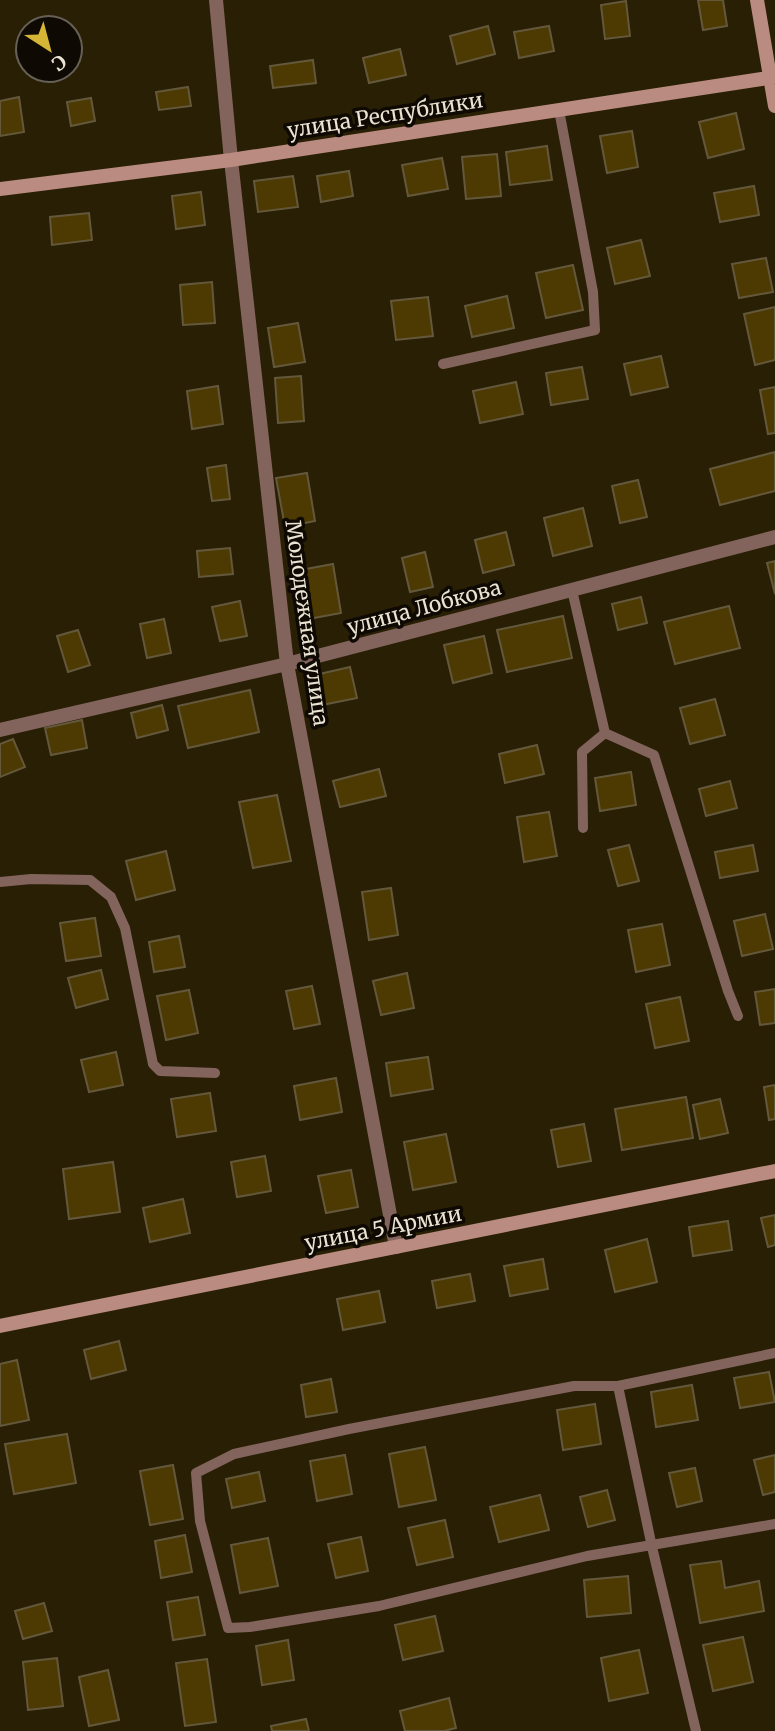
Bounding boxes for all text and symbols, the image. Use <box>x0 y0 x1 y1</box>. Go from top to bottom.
north arrow <box>14 14 84 84</box>
text: С <box>47 49 71 76</box>
street label: улица Республики <box>285 86 485 144</box>
street label: Молодежная улица <box>279 518 335 728</box>
street label: улица Лобкова <box>344 573 504 641</box>
street label: улица 5 Армии <box>302 1200 464 1256</box>

